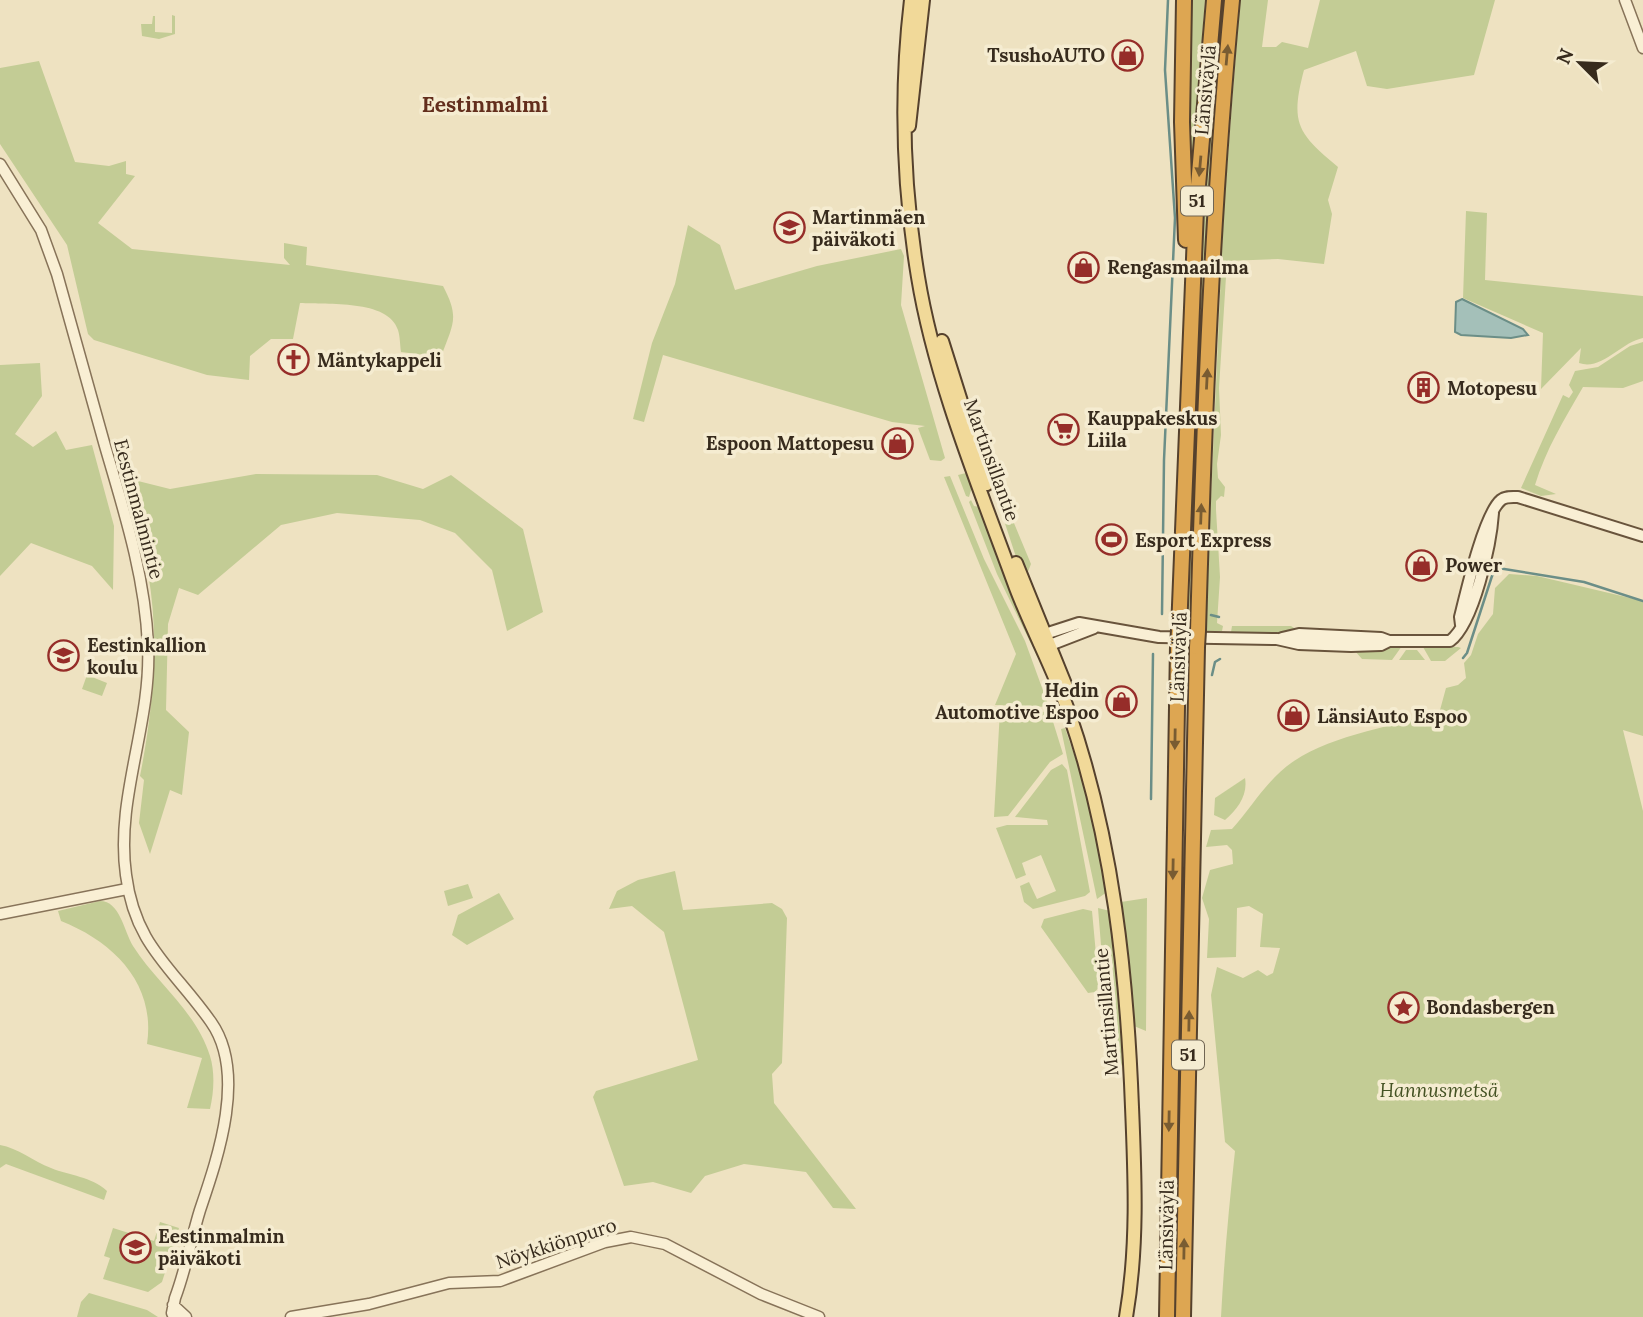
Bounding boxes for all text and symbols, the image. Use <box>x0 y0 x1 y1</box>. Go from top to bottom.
north arrow <box>1545 28 1615 98</box>
shop icon: TsushoAUTO <box>1111 38 1145 72</box>
place label: TsushoAUTO <box>987 43 1105 67</box>
street label: Länsiväylä <box>1189 44 1221 136</box>
one-way arrow <box>1222 44 1233 66</box>
text: N <box>1551 44 1579 68</box>
district label: Eestinmalmi <box>422 91 548 118</box>
one-way arrow <box>1194 155 1205 177</box>
road number: 51 <box>1181 186 1213 216</box>
place label: Martinmäen päiväkoti <box>812 205 925 251</box>
school or university icon: Martinmäen päiväkoti <box>772 211 806 245</box>
shop icon: Rengasmaailma <box>1067 250 1101 284</box>
place label: Rengasmaailma <box>1107 255 1249 279</box>
church icon: Mäntykappeli <box>277 343 311 377</box>
place label: Mäntykappeli <box>317 348 442 372</box>
one-way arrow <box>1201 368 1212 390</box>
building icon: Motopesu <box>1407 371 1441 405</box>
place label: Motopesu <box>1447 376 1537 400</box>
street label: Martinsillantie <box>959 396 1025 524</box>
place label: Kauppakeskus Liila <box>1087 406 1217 452</box>
supermarket icon: Kauppakeskus Liila <box>1047 412 1081 446</box>
shop icon: Espoon Mattopesu <box>880 426 914 460</box>
place label: Espoon Mattopesu <box>706 431 874 455</box>
street label: Eestinmalmintie <box>109 436 169 582</box>
one-way arrow <box>1195 502 1207 524</box>
sports icon: Esport Express <box>1095 523 1129 557</box>
place label: Esport Express <box>1135 528 1271 552</box>
shop icon: Power <box>1405 548 1439 582</box>
place label: Power <box>1445 553 1502 577</box>
street label: Länsiväylä <box>1164 611 1192 703</box>
place label: Eestinkallion koulu <box>87 633 207 679</box>
school or university icon: Eestinkallion koulu <box>47 639 81 673</box>
place label: Hedin Automotive Espoo <box>935 678 1099 724</box>
shop icon: Hedin Automotive Espoo <box>1105 684 1139 718</box>
shop icon: LänsiAuto Espoo <box>1277 699 1311 733</box>
place label: LänsiAuto Espoo <box>1317 704 1468 728</box>
one-way arrow <box>1170 728 1181 750</box>
one-way arrow <box>1167 858 1179 880</box>
street label: Martinsillantie <box>1088 947 1124 1077</box>
place icon: Bondasbergen <box>1386 990 1420 1024</box>
place label: Bondasbergen <box>1426 995 1555 1019</box>
one-way arrow <box>1183 1010 1194 1032</box>
road number: 51 <box>1172 1040 1204 1070</box>
park label: Hannusmetsä <box>1380 1078 1499 1102</box>
one-way arrow <box>1163 1110 1175 1132</box>
street label: Länsiväylä <box>1153 1179 1179 1271</box>
street label: Nöykkiönpuro <box>493 1212 619 1274</box>
place label: Eestinmalmin päiväkoti <box>158 1224 285 1270</box>
school or university icon: Eestinmalmin päiväkoti <box>118 1230 152 1264</box>
one-way arrow <box>1179 1238 1190 1260</box>

